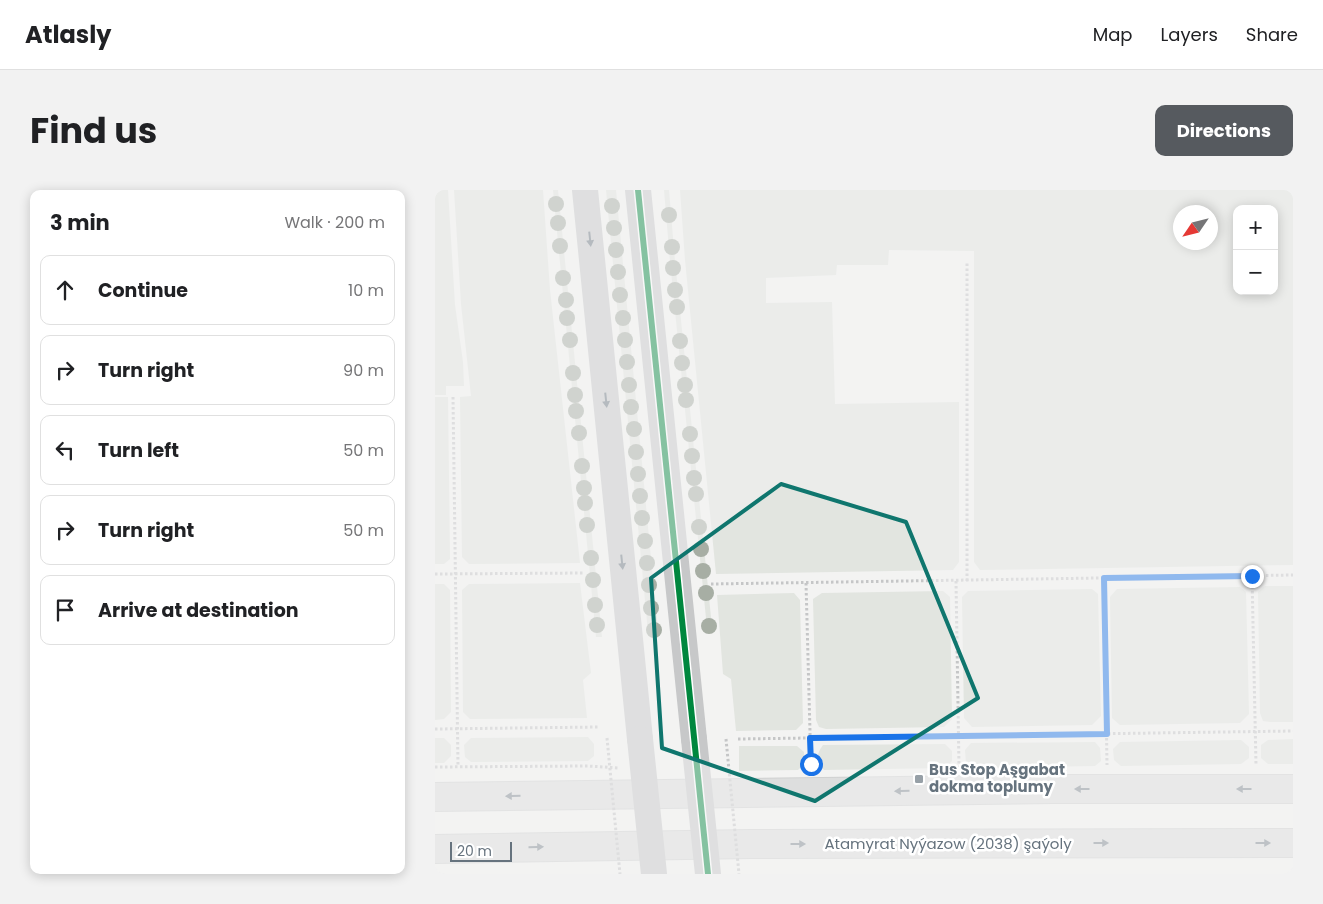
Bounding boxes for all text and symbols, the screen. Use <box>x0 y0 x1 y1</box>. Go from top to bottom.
text: Atlasly <box>25 18 111 51</box>
text: Map <box>1093 22 1133 47</box>
text: Layers <box>1161 22 1218 47</box>
text: Share <box>1246 22 1298 47</box>
button: Directions <box>1155 105 1293 156</box>
text: Find us <box>30 106 157 155</box>
north arrow <box>1173 205 1218 250</box>
map controls <box>1233 205 1278 295</box>
button: + <box>1233 205 1278 250</box>
text: 3 min <box>50 208 110 237</box>
text: Walk · 200 m <box>284 211 385 234</box>
one-way arrow <box>586 231 594 247</box>
button: − <box>1233 250 1278 295</box>
icon: ahead <box>51 276 79 304</box>
text: Continue <box>98 277 188 304</box>
text: 10 m <box>348 279 384 302</box>
icon: right <box>51 356 79 384</box>
text: Turn right <box>98 357 194 384</box>
text: 90 m <box>343 359 384 382</box>
one-way arrow <box>602 392 610 408</box>
icon: left <box>51 436 79 464</box>
text: Turn left <box>98 437 179 464</box>
text: 50 m <box>343 439 384 462</box>
icon: right <box>51 516 79 544</box>
text: Turn right <box>98 517 194 544</box>
text: 50 m <box>343 519 384 542</box>
one-way arrow <box>618 554 626 570</box>
route end <box>1241 565 1264 588</box>
icon: arrive <box>51 596 79 624</box>
text: Arrive at destination <box>98 597 299 624</box>
route start <box>800 753 823 776</box>
place label: Bus Stop Aşgabat dokma toplumy <box>929 759 1065 797</box>
marker: Bus Stop Aşgabat dokma toplumy <box>913 773 925 785</box>
one-way arrow <box>1074 785 1090 793</box>
one-way arrow <box>1236 785 1252 793</box>
one-way arrow <box>894 787 910 795</box>
one-way arrow <box>505 792 521 800</box>
street label: Atamyrat Nyýazow (2038) şaýoly <box>824 833 1072 854</box>
scale bar <box>450 839 513 862</box>
one-way arrow <box>1093 839 1109 847</box>
one-way arrow <box>1256 839 1272 847</box>
one-way arrow <box>791 840 807 848</box>
text: 20 m <box>457 841 492 861</box>
one-way arrow <box>528 843 544 851</box>

